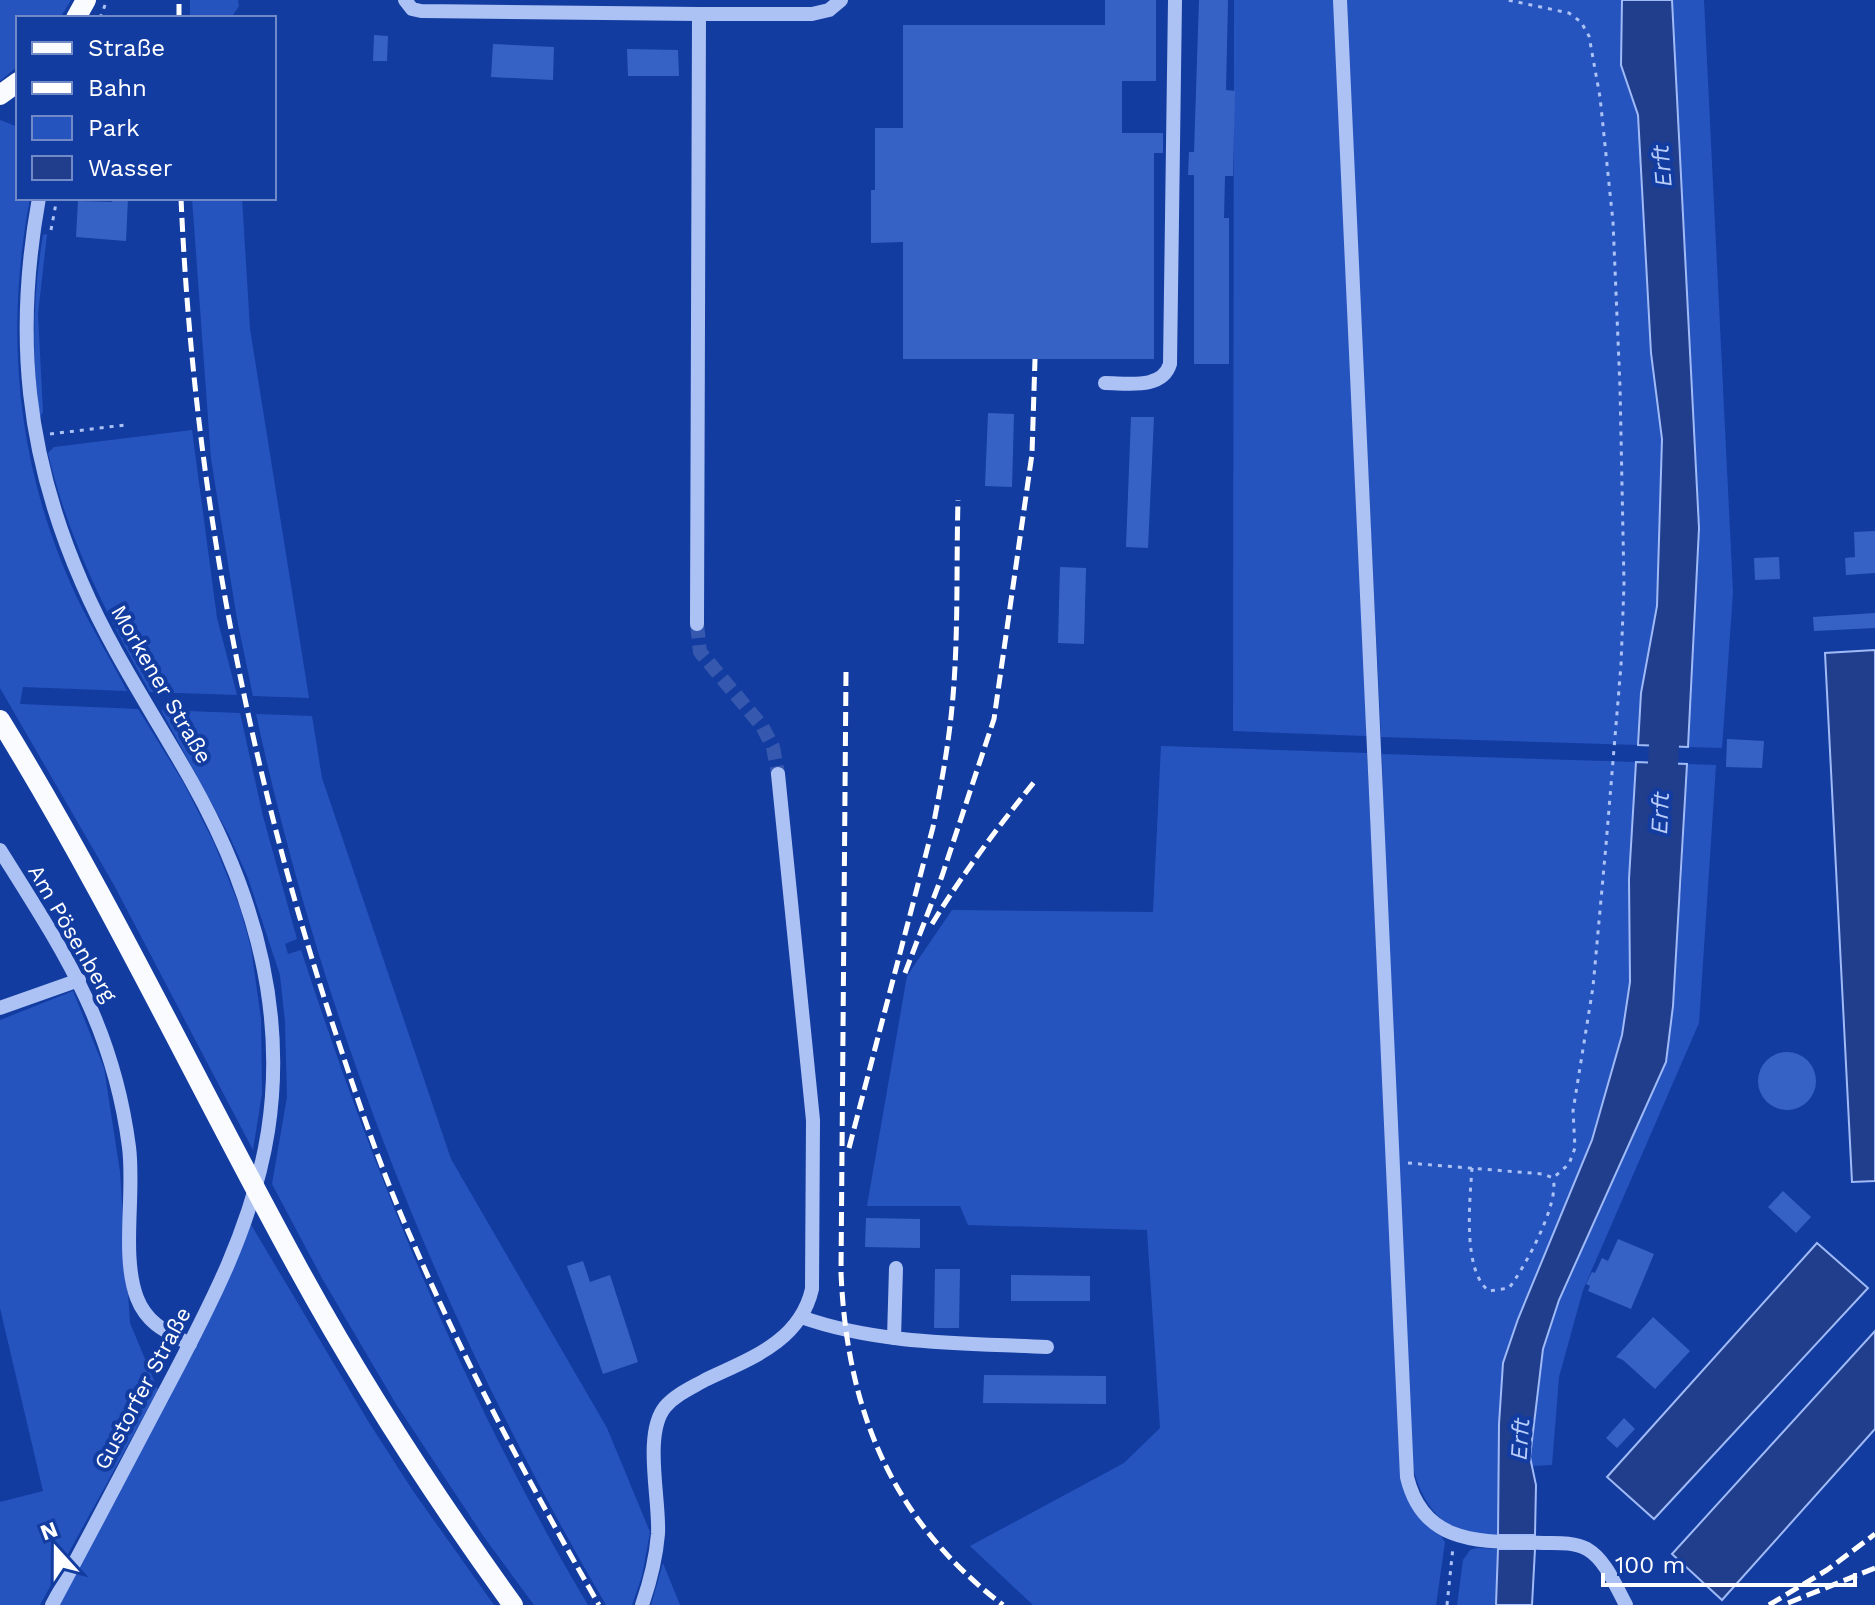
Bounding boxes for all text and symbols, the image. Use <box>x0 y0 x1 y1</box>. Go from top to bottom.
legend <box>16 16 276 200</box>
text: Straße <box>88 34 165 62</box>
text: Bahn <box>88 74 147 102</box>
text: Park <box>88 114 140 142</box>
water label: Erft <box>1646 143 1678 188</box>
text: Wasser <box>88 154 173 182</box>
street label: Morkener Straße <box>106 601 217 768</box>
water label: Erft <box>1645 790 1675 835</box>
street label: Am Pösenberg <box>23 860 122 1006</box>
street label: Gustorfer Straße <box>89 1303 196 1474</box>
water label: Erft <box>1505 1416 1536 1461</box>
north arrow <box>16 1509 96 1589</box>
text: N <box>37 1516 61 1545</box>
scale bar <box>1603 1537 1855 1587</box>
text: 100 m <box>1615 1551 1685 1579</box>

